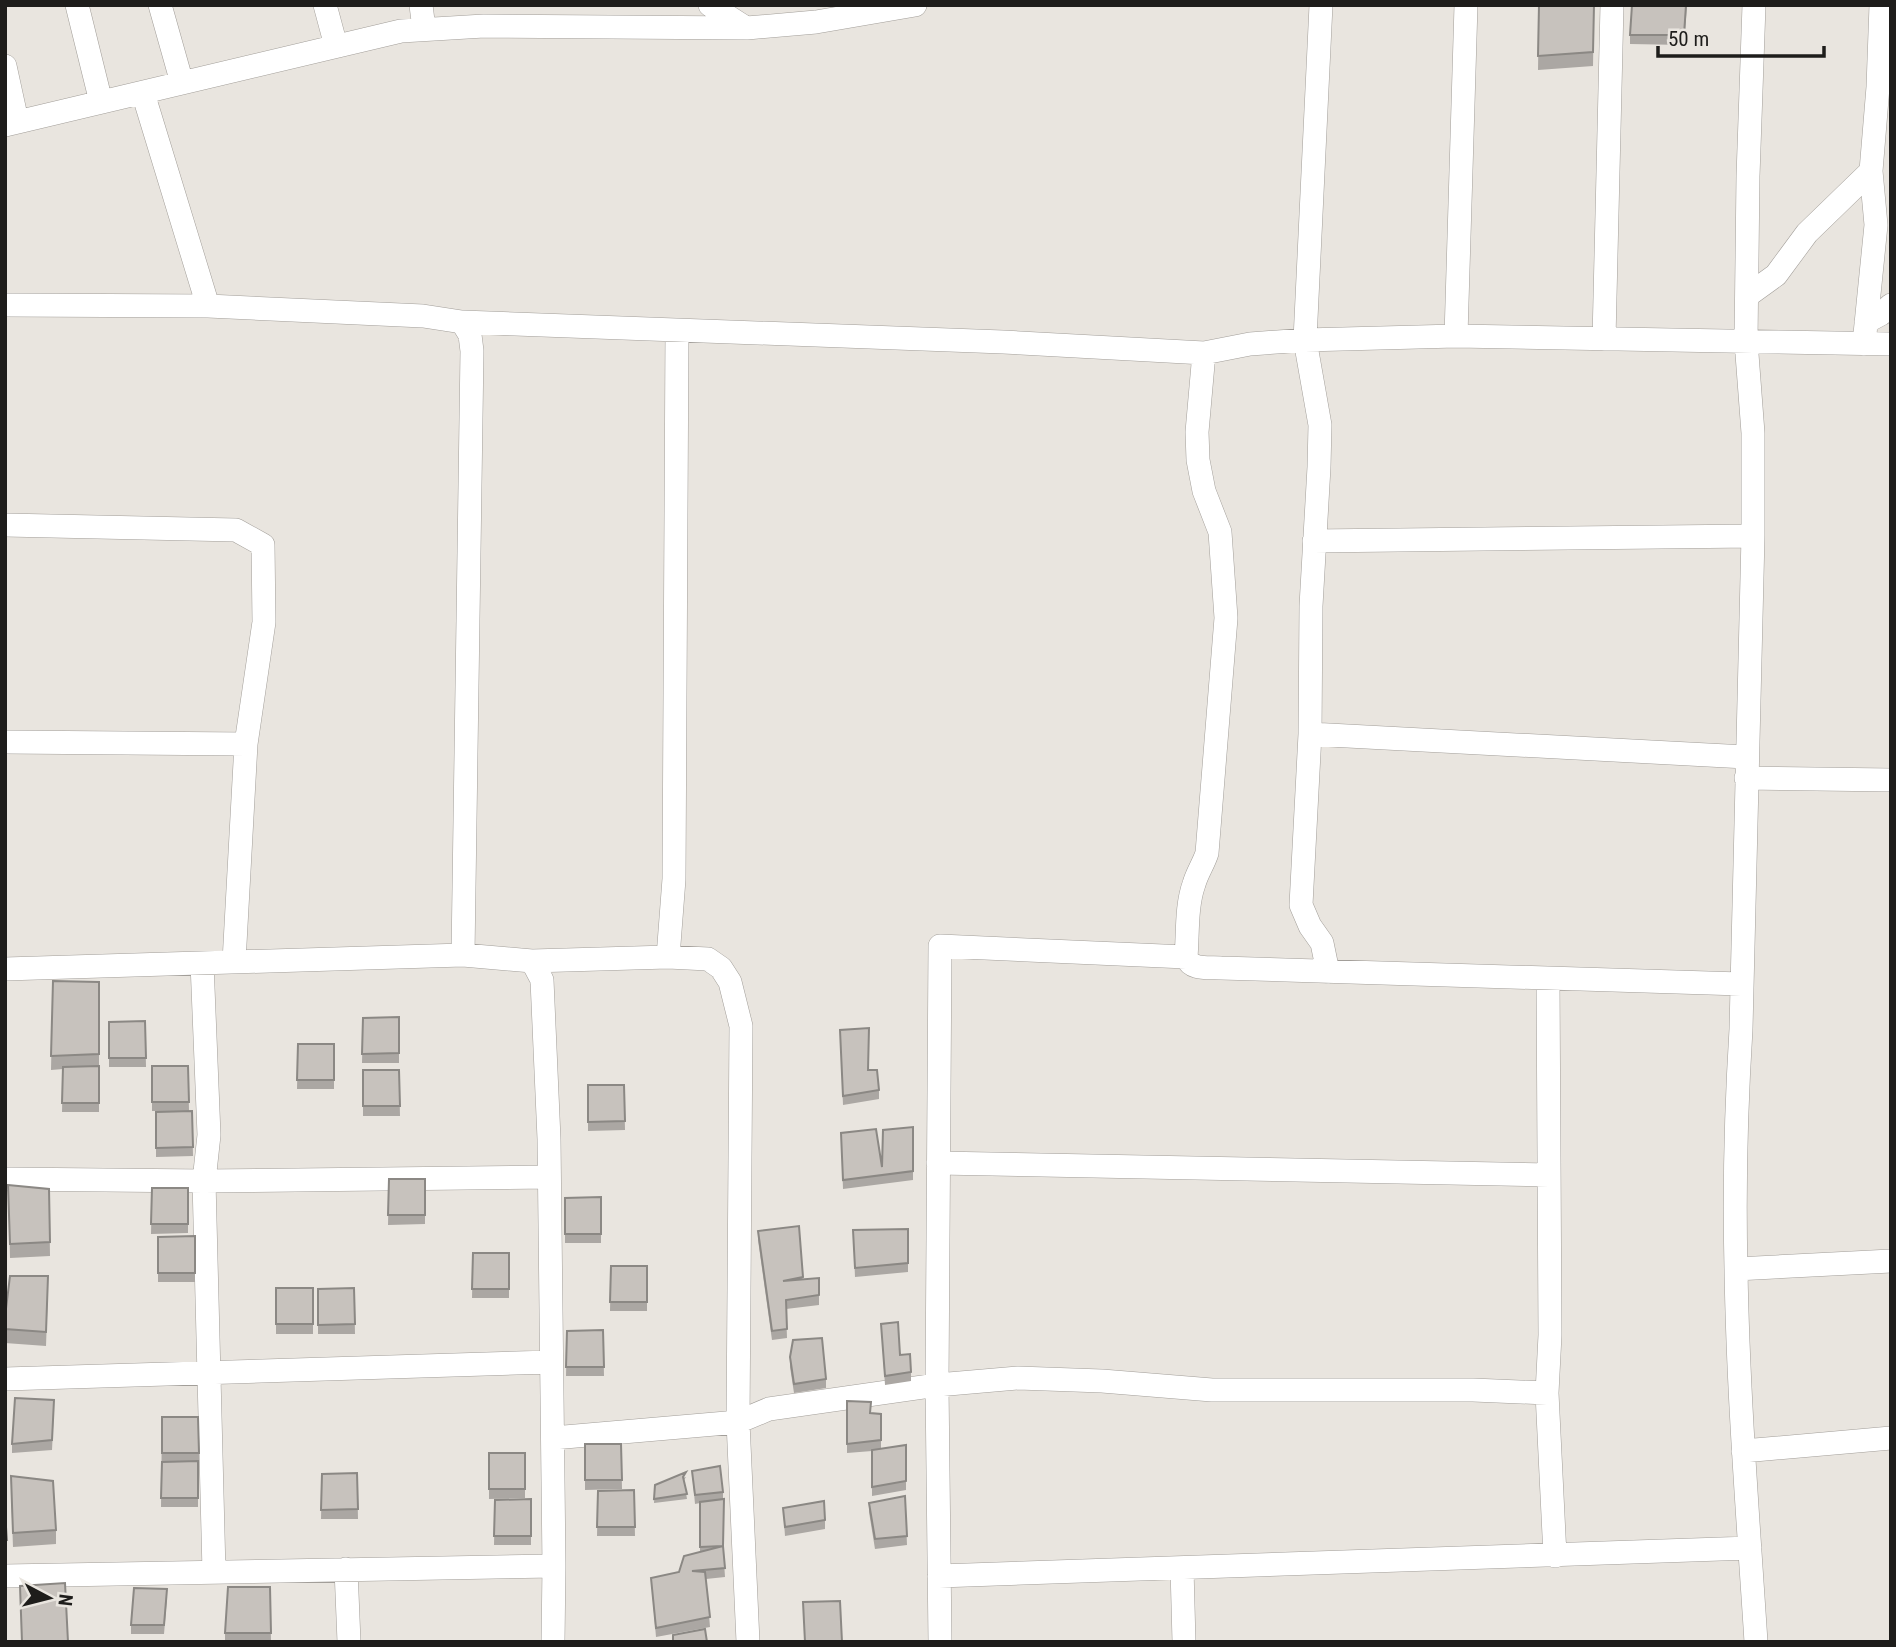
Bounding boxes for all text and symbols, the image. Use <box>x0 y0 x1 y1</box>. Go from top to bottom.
scale bar <box>1658 14 1824 58</box>
text: 50 m <box>1668 27 1709 51</box>
north arrow <box>14 1563 84 1633</box>
text: N <box>53 1593 78 1607</box>

